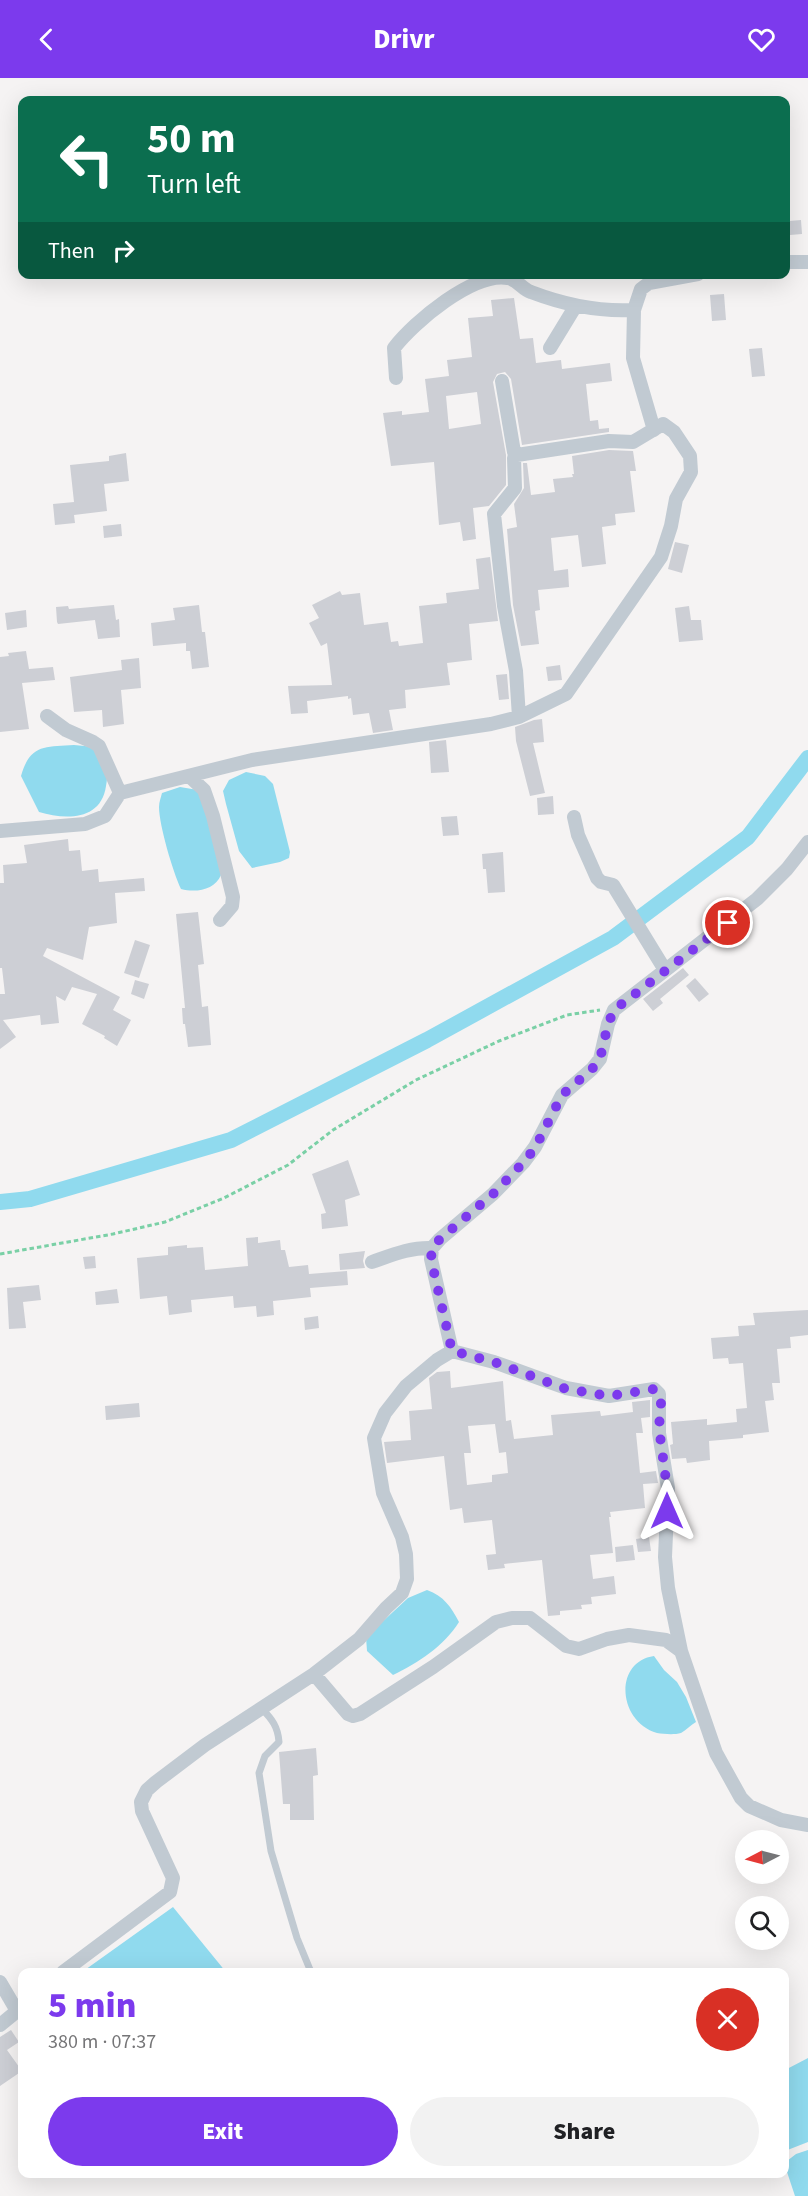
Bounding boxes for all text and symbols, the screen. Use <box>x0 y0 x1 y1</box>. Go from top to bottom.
text: Drivr <box>373 20 435 59</box>
icon: back <box>30 23 63 56</box>
icon: heart <box>745 23 778 56</box>
text: 50 m <box>147 109 236 169</box>
icon: left <box>48 120 126 198</box>
text: Turn left <box>147 165 241 204</box>
icon: right <box>107 234 140 267</box>
text: Then <box>48 235 95 267</box>
pin <box>702 897 753 948</box>
icon: arrive <box>711 906 744 939</box>
position arrow <box>635 1479 699 1543</box>
north arrow <box>735 1830 789 1884</box>
map controls <box>735 1830 789 1950</box>
button: search <box>735 1896 789 1950</box>
text: 5 min <box>48 1980 136 2031</box>
button: close <box>696 1988 759 2051</box>
text: 380 m · 07:37 <box>48 2028 156 2056</box>
button: Exit <box>48 2097 398 2166</box>
button: Share <box>410 2097 759 2166</box>

